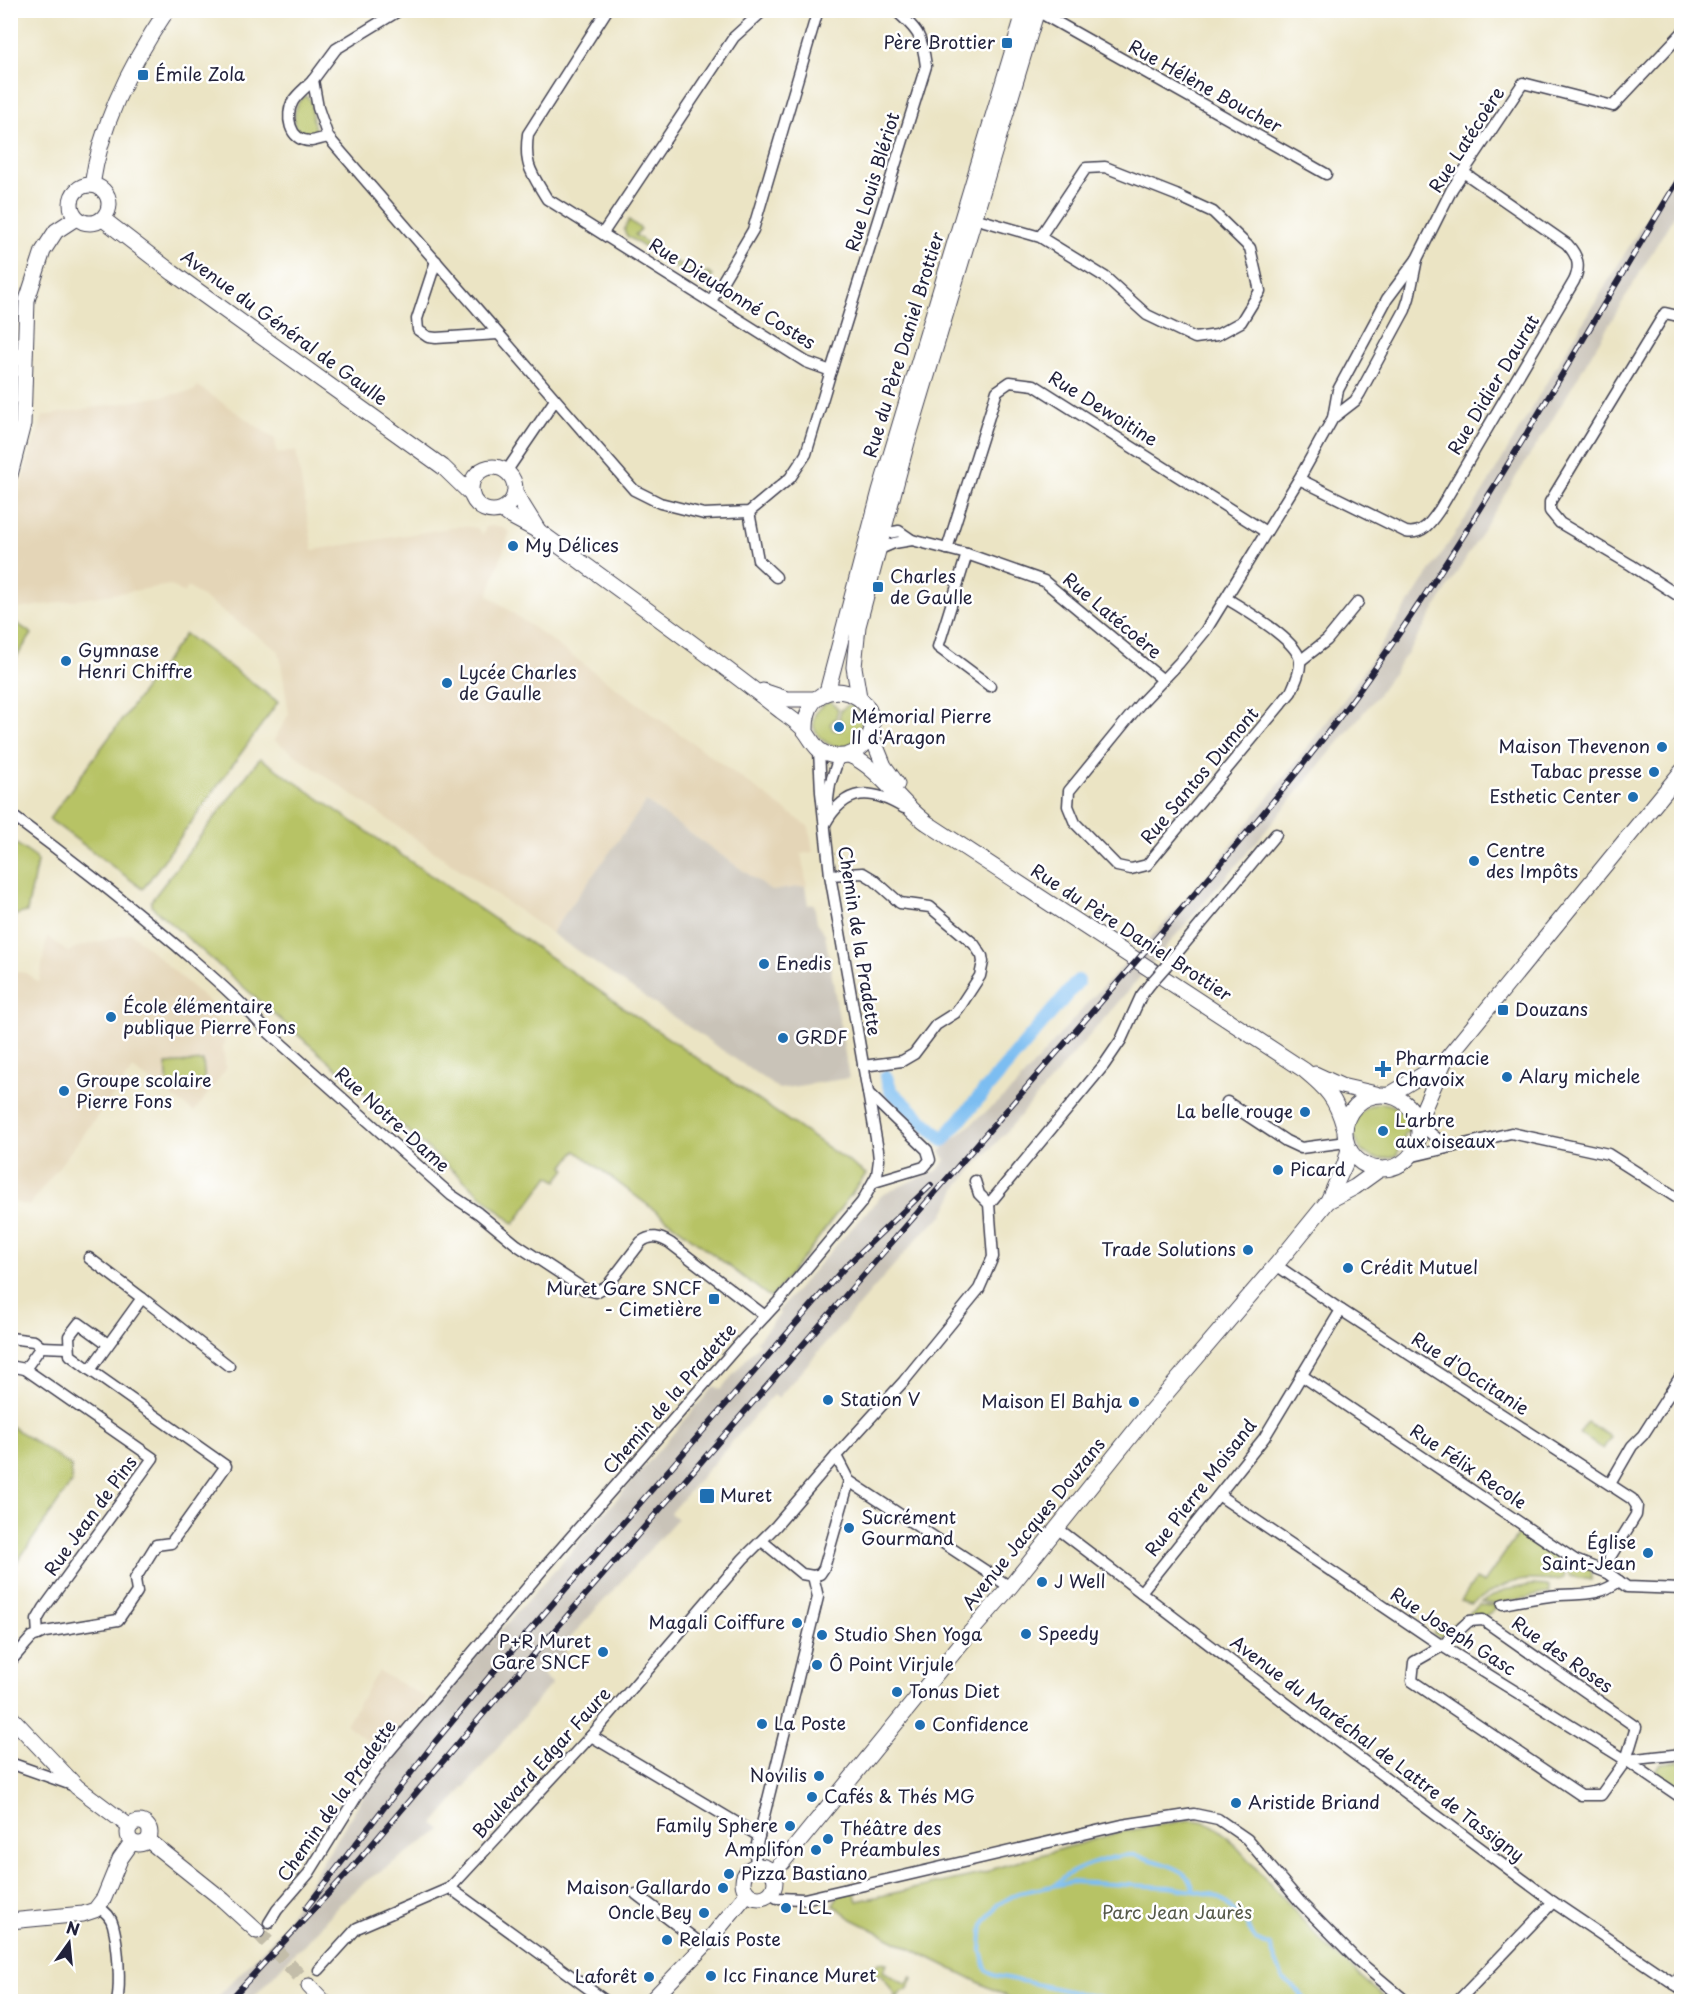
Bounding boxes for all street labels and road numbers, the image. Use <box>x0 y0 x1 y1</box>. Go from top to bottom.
street label: Rue Hélène Boucher <box>1124 32 1288 139</box>
street label: Rue Latécoère <box>1421 81 1510 198</box>
street label: Rue Louis Blériot <box>838 109 906 255</box>
street label: Rue du Père Daniel Brottier <box>855 228 950 461</box>
street label: Rue Dieudonné Costes <box>644 230 821 355</box>
street label: Avenue du Général de Gaulle <box>176 243 394 411</box>
street label: Rue Didier Daurat <box>1440 309 1545 459</box>
street label: Rue Dewoitine <box>1044 363 1164 452</box>
street label: Rue Latécoère <box>1058 565 1168 664</box>
street label: Rue Santos Dumont <box>1133 701 1264 849</box>
street label: Chemin de la Pradette <box>832 844 889 1038</box>
street label: Rue du Père Daniel Brottier <box>1026 857 1238 1007</box>
street label: Rue Notre-Dame <box>330 1060 456 1178</box>
street label: Chemin de la Pradette <box>596 1317 742 1479</box>
street label: Rue d'Occitanie <box>1407 1325 1535 1421</box>
street label: Rue Pierre Moisand <box>1138 1413 1262 1561</box>
street label: Rue Félix Recole <box>1405 1417 1533 1515</box>
street label: Avenue Jacques Douzans <box>955 1431 1111 1615</box>
street label: Rue Jean de Pins <box>37 1450 143 1581</box>
street label: Rue Joseph Gasc <box>1386 1580 1522 1682</box>
street label: Rue des Roses <box>1507 1609 1619 1699</box>
street label: Avenue du Maréchal de Lattre de Tassigny <box>1225 1628 1531 1867</box>
street label: Boulevard Edgar Faure <box>466 1680 616 1844</box>
street label: Chemin de la Pradette <box>270 1714 402 1886</box>

